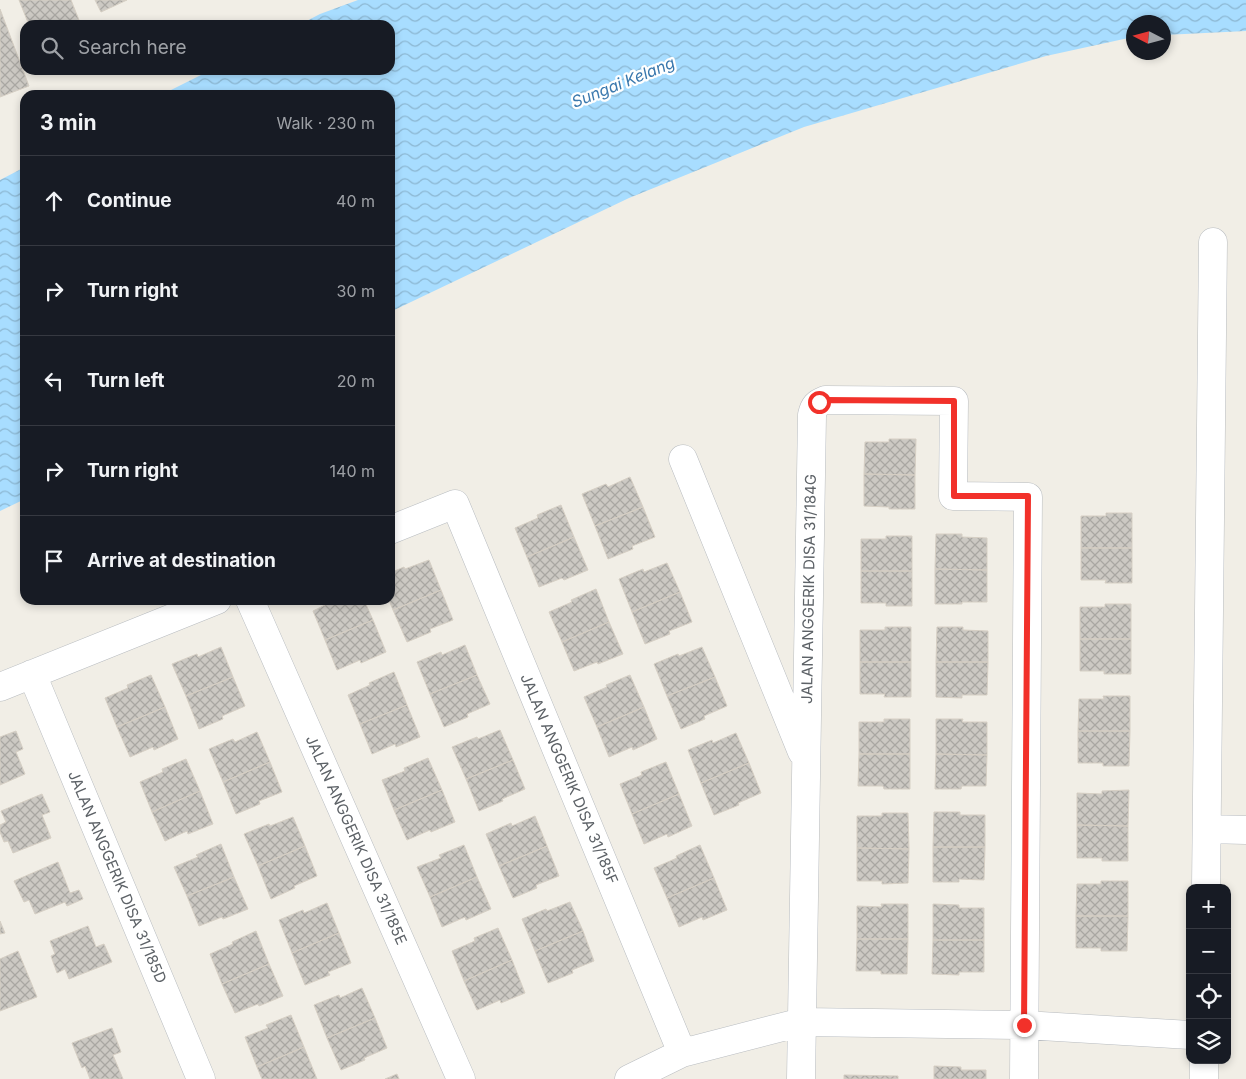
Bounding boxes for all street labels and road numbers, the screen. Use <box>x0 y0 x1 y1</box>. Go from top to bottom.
street label: JALAN ANGGERIK DISA 31/184G <box>797 474 820 704</box>
street label: JALAN ANGGERIK DISA 31/185F <box>516 671 623 887</box>
street label: JALAN ANGGERIK DISA 31/185E <box>302 732 411 948</box>
street label: JALAN ANGGERIK DISA 31/185D <box>64 768 171 986</box>

